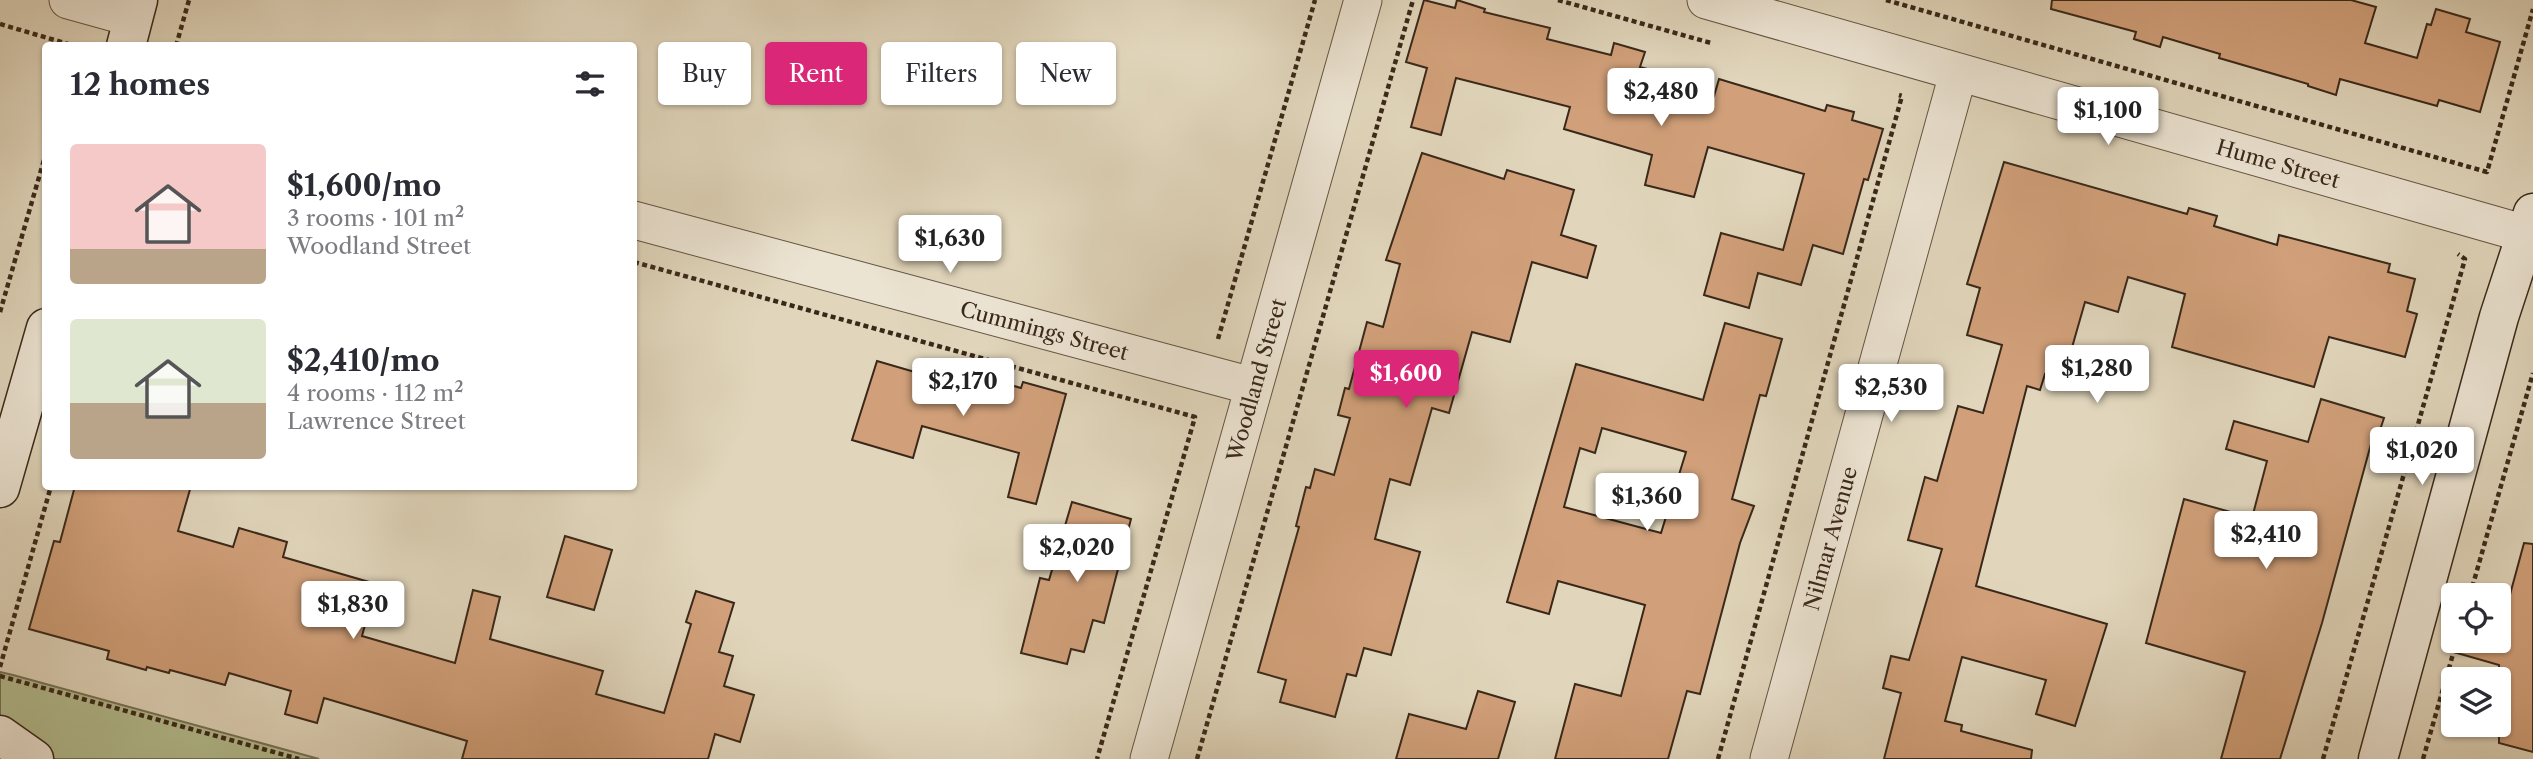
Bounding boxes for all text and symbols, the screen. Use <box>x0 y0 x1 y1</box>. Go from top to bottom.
chip: Buy <box>658 42 751 105</box>
chip: Rent <box>765 42 867 105</box>
chip: Filters <box>881 42 1002 105</box>
chip: New <box>1016 42 1116 105</box>
icon: filters <box>571 65 609 103</box>
text: 12 homes <box>70 66 210 103</box>
pin: $2,480 <box>1604 68 1718 128</box>
text: $2,480 <box>1623 77 1699 105</box>
pin: $1,100 <box>2051 88 2165 147</box>
text: $1,100 <box>2074 96 2142 124</box>
street label: Hume Street <box>2214 134 2343 193</box>
text: $1,600/mo <box>287 167 441 204</box>
icon: home <box>126 172 210 256</box>
text: 3 rooms · 101 m² <box>287 204 464 232</box>
pin: $1,630 <box>893 216 1007 275</box>
text: $1,630 <box>915 224 985 252</box>
text: Woodland Street <box>287 232 471 260</box>
street label: Woodland Street <box>1221 295 1291 465</box>
street label: Cummings Street <box>958 296 1132 365</box>
text: $2,410/mo <box>287 342 440 379</box>
pin: $1,280 <box>2040 346 2154 405</box>
icon: home <box>126 347 210 431</box>
pin: $1,600 <box>1349 350 1463 410</box>
text: $1,280 <box>2061 354 2133 382</box>
pin: $2,170 <box>906 358 1020 418</box>
text: $1,600 <box>1370 359 1442 387</box>
pin: $2,530 <box>1834 364 1948 424</box>
text: $2,170 <box>928 367 998 395</box>
text: $2,530 <box>1854 373 1928 401</box>
text: 4 rooms · 112 m² <box>287 379 464 407</box>
text: Lawrence Street <box>287 407 466 435</box>
pin: $1,020 <box>2365 428 2479 487</box>
text: $1,020 <box>2386 436 2458 464</box>
street label: Nilmar Avenue <box>1798 463 1862 613</box>
pin: $1,360 <box>1590 474 1704 533</box>
text: $1,360 <box>1612 482 1682 510</box>
pin: $2,410 <box>2209 512 2323 571</box>
text: $2,410 <box>2230 520 2302 548</box>
pin: $2,020 <box>1020 524 1134 584</box>
text: $2,020 <box>1039 533 1115 561</box>
pin: $1,830 <box>296 582 410 641</box>
map controls <box>2441 583 2511 737</box>
button: locate <box>2441 583 2511 653</box>
text: $1,830 <box>317 590 389 618</box>
button: layers <box>2441 667 2511 737</box>

